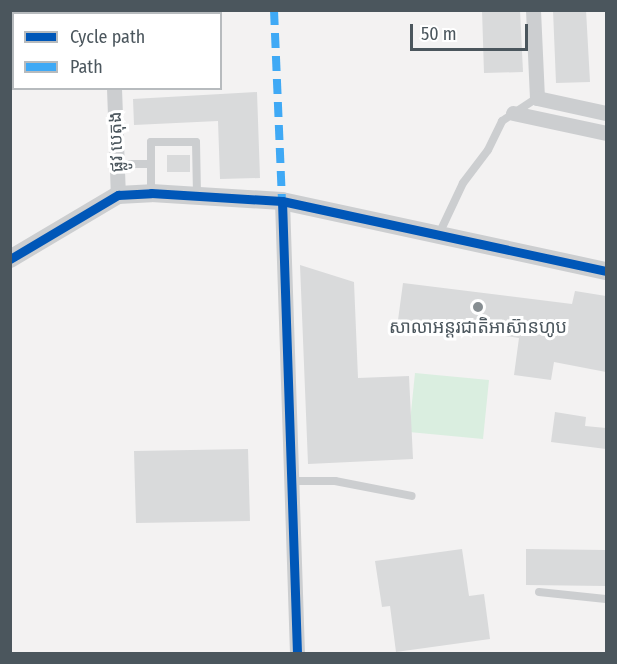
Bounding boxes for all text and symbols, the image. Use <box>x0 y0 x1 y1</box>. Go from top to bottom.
legend <box>12 12 222 90</box>
scale bar <box>413 12 532 50</box>
text: 50 m <box>421 23 457 45</box>
text: Cycle path <box>70 26 145 48</box>
text: Path <box>70 56 103 78</box>
street label: ផ្លូវ បេតុង <box>104 111 128 173</box>
marker: សាលាអន្ដរជាតិអាស៊ានហូប <box>471 300 485 314</box>
place label: សាលាអន្ដរជាតិអាស៊ានហូប <box>389 316 567 338</box>

